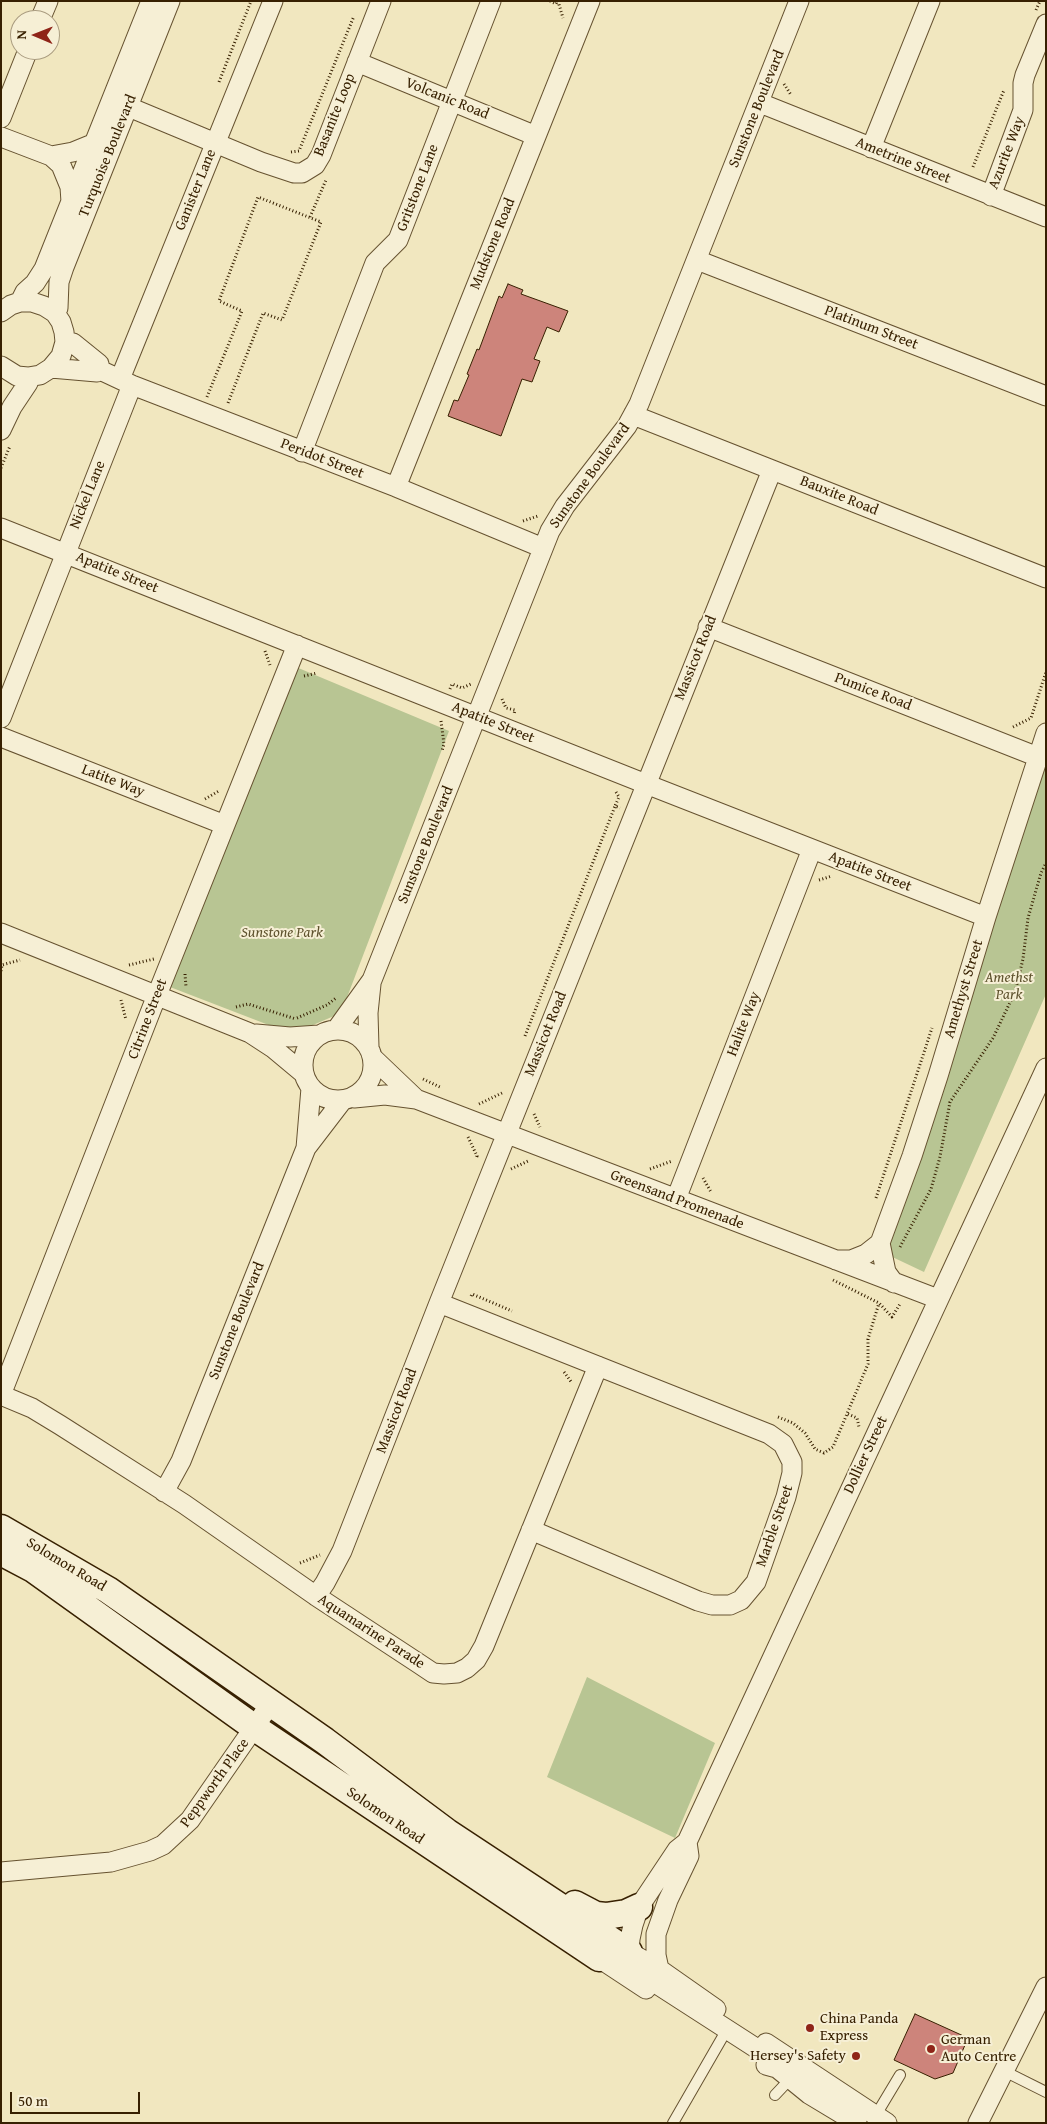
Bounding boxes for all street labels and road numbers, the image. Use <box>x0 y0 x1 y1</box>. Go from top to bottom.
street label: Sunstone Boulevard <box>725 48 789 170</box>
street label: Basanite Loop <box>310 71 360 159</box>
street label: Volcanic Road <box>403 74 491 124</box>
street label: Turquoise Boulevard <box>75 92 141 220</box>
street label: Azurite Way <box>985 114 1029 192</box>
street label: Ametrine Street <box>853 134 953 188</box>
street label: Gritstone Lane <box>393 142 443 234</box>
street label: Ganister Lane <box>172 147 220 233</box>
street label: Mudstone Road <box>466 195 520 293</box>
street label: Platinum Street <box>822 302 920 354</box>
street label: Sunstone Boulevard <box>546 420 634 532</box>
street label: Peridot Street <box>278 435 366 483</box>
street label: Nickel Lane <box>66 458 110 532</box>
street label: Bauxite Road <box>797 472 881 520</box>
street label: Apatite Street <box>73 548 161 598</box>
street label: Massicot Road <box>671 613 721 703</box>
street label: Pumice Road <box>832 669 914 715</box>
street label: Apatite Street <box>449 698 537 748</box>
street label: Latite Way <box>79 761 147 801</box>
street label: Sunstone Boulevard <box>394 784 458 906</box>
street label: Apatite Street <box>826 848 914 896</box>
street label: Amethyst Street <box>940 938 988 1040</box>
street label: Citrine Street <box>124 976 172 1062</box>
street label: Massicot Road <box>521 989 571 1079</box>
street label: Halite Way <box>723 989 765 1059</box>
street label: Greensand Promenade <box>608 1166 746 1234</box>
street label: Sunstone Boulevard <box>205 1260 269 1382</box>
street label: Massicot Road <box>373 1366 421 1456</box>
street label: Dollier Street <box>840 1413 892 1497</box>
street label: Marble Street <box>753 1482 797 1570</box>
street label: Solomon Road <box>23 1534 109 1596</box>
street label: Aquamarine Parade <box>314 1591 428 1673</box>
street label: Peppworth Place <box>177 1735 253 1831</box>
street label: Solomon Road <box>343 1783 427 1849</box>

